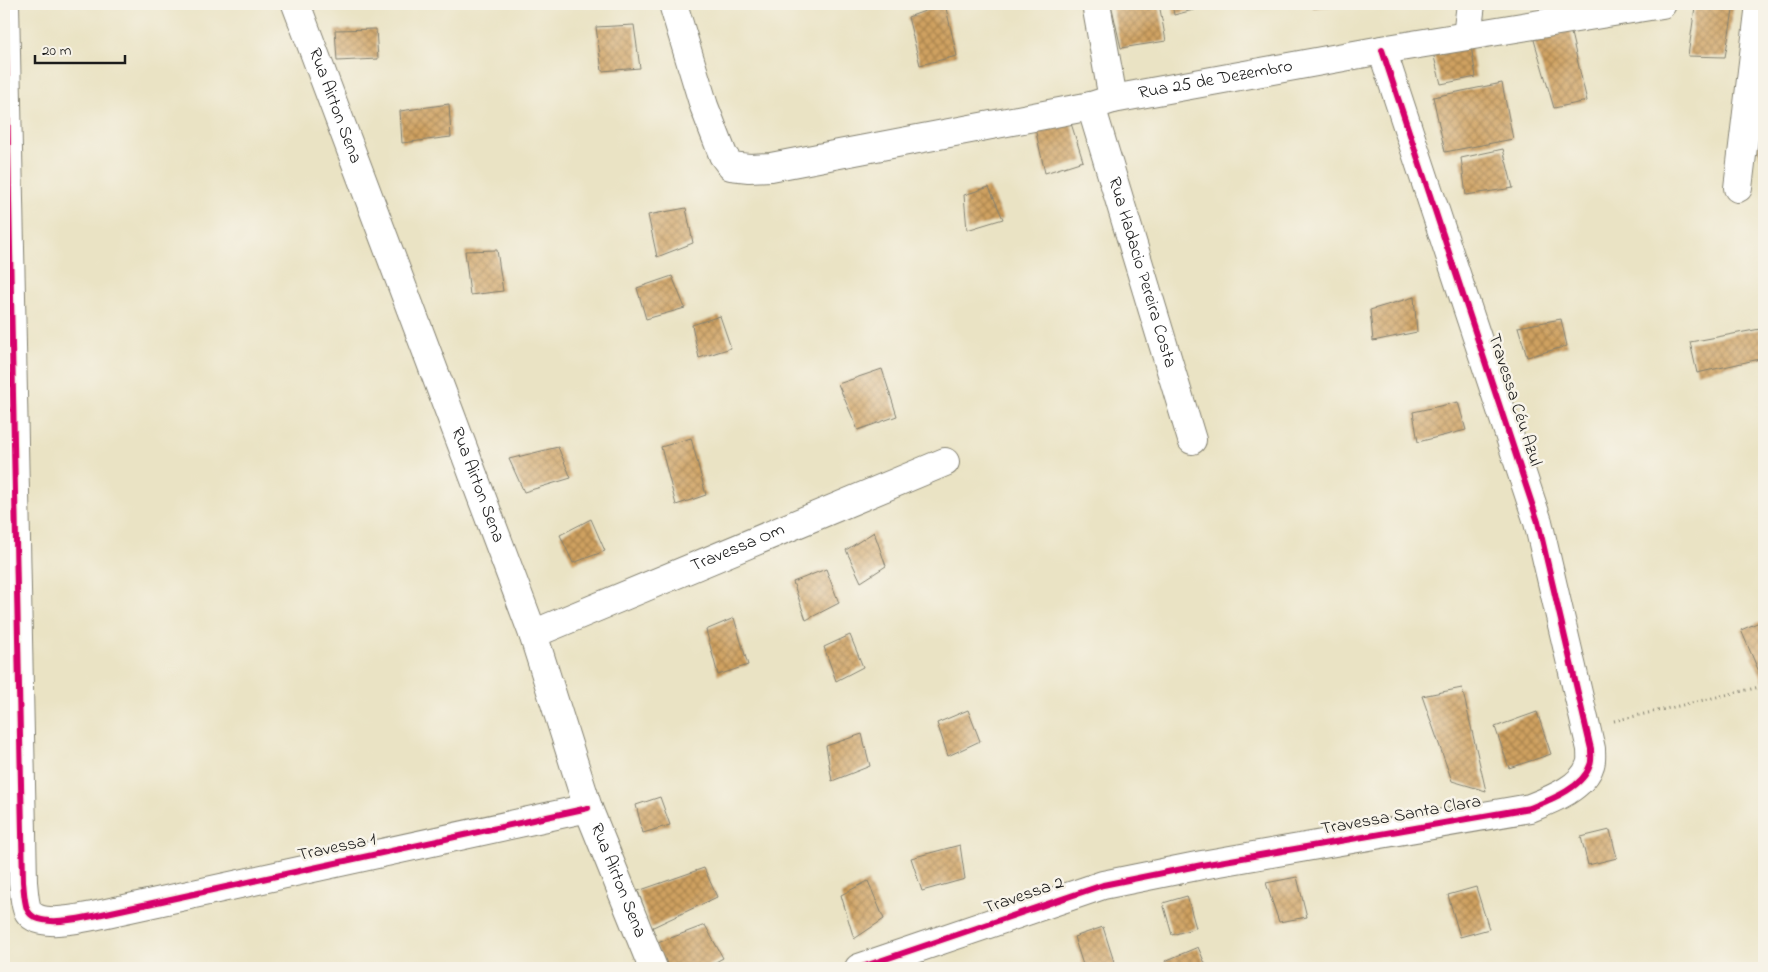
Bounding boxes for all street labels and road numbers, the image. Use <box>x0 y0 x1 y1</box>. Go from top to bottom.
street label: Rua Airton Sena <box>301 45 368 167</box>
street label: Rua 25 de Dezembro <box>1136 54 1295 107</box>
street label: Rua Hadacio Pereira Costa <box>1100 174 1182 371</box>
street label: Travessa Céu Azul <box>1480 330 1548 470</box>
street label: Rua Airton Sena <box>443 424 511 546</box>
street label: Travessa Om <box>687 517 789 580</box>
street label: Travessa Santa Clara <box>1319 789 1483 843</box>
street label: Rua Airton Sena <box>583 819 652 942</box>
street label: Travessa 1 <box>295 827 379 869</box>
street label: Travessa 2 <box>981 870 1067 922</box>

